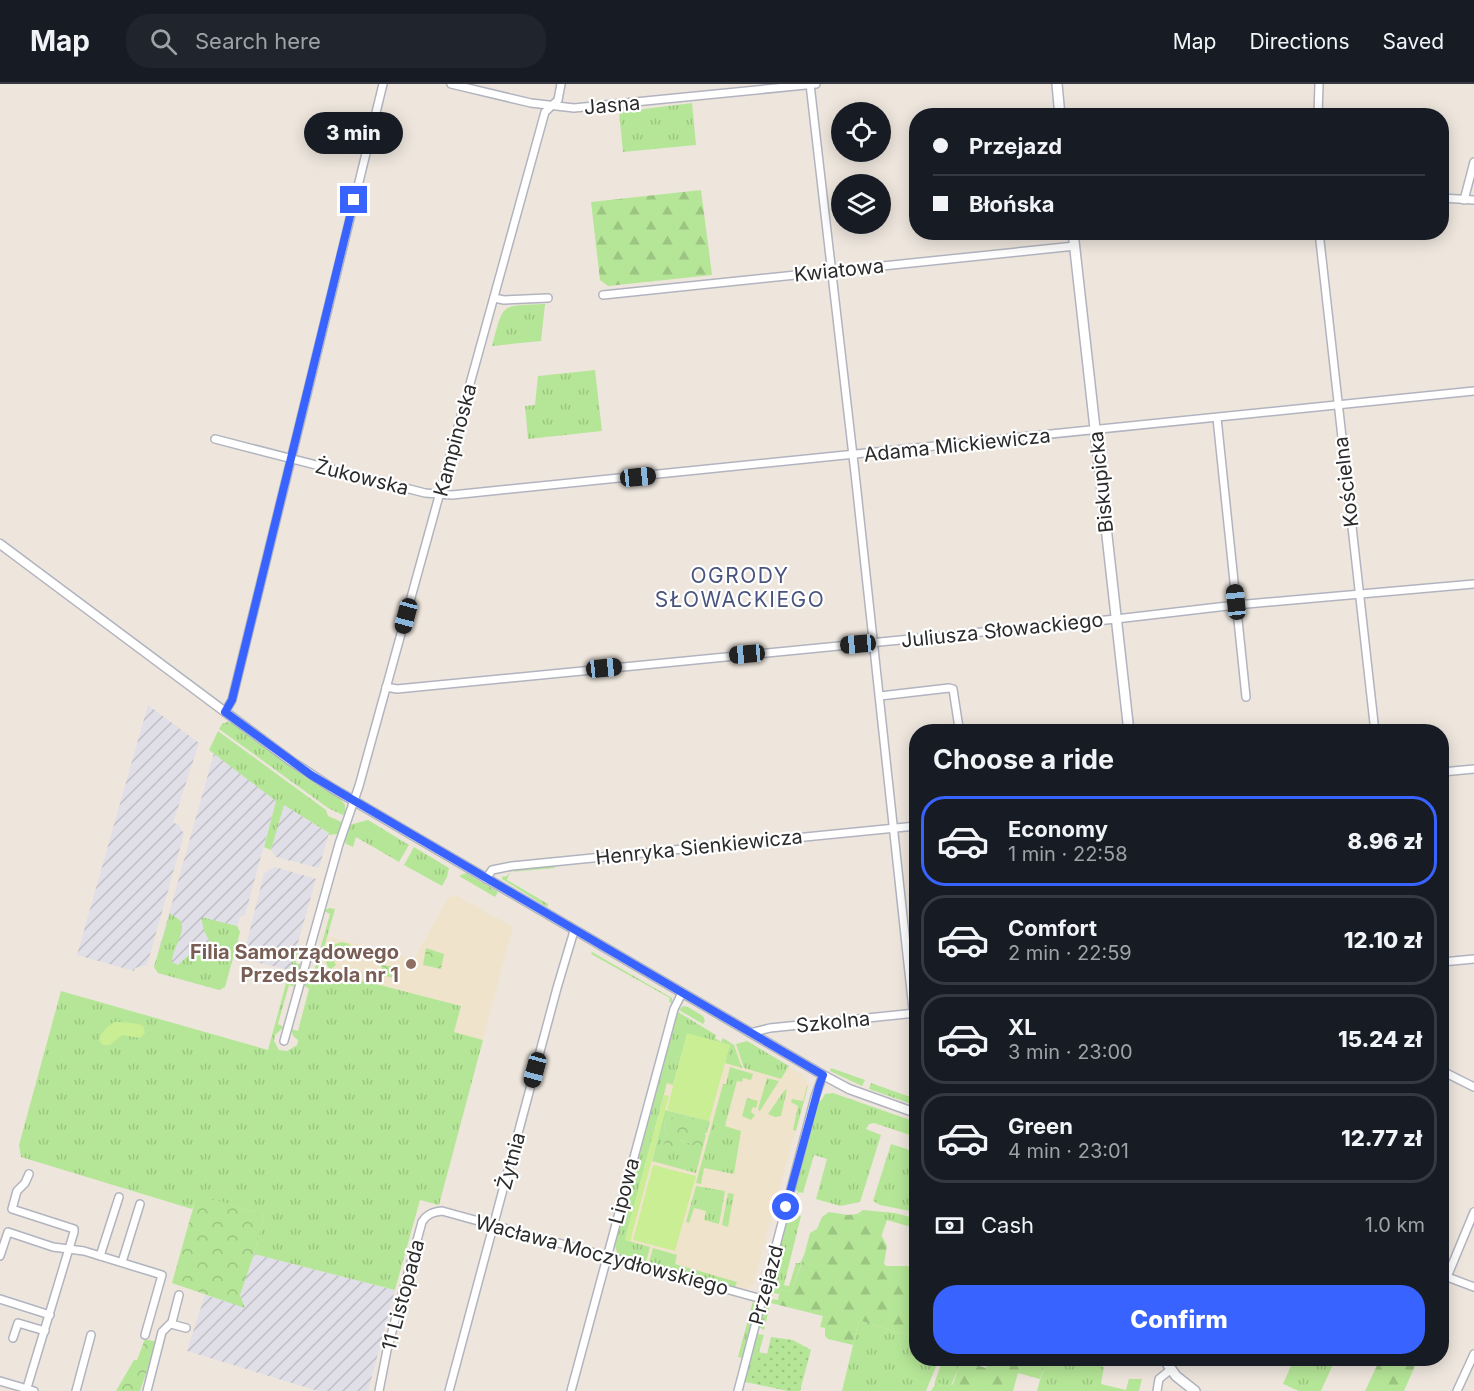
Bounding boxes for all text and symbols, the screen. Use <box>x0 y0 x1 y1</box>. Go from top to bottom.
search box <box>126 14 546 68</box>
text: Map <box>30 24 90 58</box>
icon: search <box>147 25 180 58</box>
text: Search here <box>195 28 321 54</box>
text: Map <box>1173 29 1216 54</box>
text: Directions <box>1249 29 1350 54</box>
text: Saved <box>1383 29 1444 54</box>
street label: Jasna <box>583 91 641 119</box>
map controls <box>831 102 891 234</box>
button: locate <box>831 102 891 162</box>
callout: 3 min <box>304 113 404 155</box>
text: 3 min <box>326 121 381 145</box>
text: Przejazd <box>969 133 1062 159</box>
button: layers <box>831 174 891 234</box>
route end <box>340 186 367 213</box>
text: Błońska <box>969 191 1055 217</box>
street label: Kwiatowa <box>793 253 885 287</box>
street label: Kampinoska <box>428 381 482 499</box>
street label: Adama Mickiewicza <box>862 423 1052 467</box>
street label: Biskupicka <box>1084 430 1118 534</box>
street label: Kościelna <box>1329 435 1363 529</box>
street label: Żukowska <box>313 453 412 500</box>
car <box>619 466 657 488</box>
district label: OGRODY SŁOWACKIEGO <box>655 563 825 612</box>
car <box>1225 583 1247 621</box>
car <box>393 596 419 636</box>
street label: Juliusza Słowackiego <box>900 607 1104 653</box>
car <box>839 633 877 655</box>
car <box>728 643 766 665</box>
car <box>585 657 623 679</box>
text: Choose a ride <box>933 743 1114 776</box>
icon: car <box>936 814 990 868</box>
text: Economy <box>1008 816 1108 842</box>
street label: Henryka Sienkiewicza <box>594 824 804 870</box>
text: 8.96 zł <box>1347 828 1422 854</box>
text: 1 min · 22:58 <box>1008 842 1128 866</box>
icon: car <box>936 913 990 967</box>
text: Comfort <box>1008 915 1097 941</box>
text: 12.10 zł <box>1344 927 1422 953</box>
place label: Filia Samorządowego Przedszkola nr 1 <box>190 940 399 987</box>
text: 2 min · 22:59 <box>1008 941 1132 965</box>
marker: Filia Samorządowego Przedszkola nr 1 <box>404 957 418 971</box>
street label: Szkolna <box>795 1006 871 1038</box>
icon: car <box>936 1012 990 1066</box>
text: XL <box>1008 1014 1037 1040</box>
text: 15.24 zł <box>1338 1026 1422 1052</box>
text: 3 min · 23:00 <box>1008 1040 1133 1064</box>
car <box>522 1050 548 1090</box>
icon: car <box>936 1111 990 1165</box>
text: Green <box>1008 1113 1073 1139</box>
text: 12.77 zł <box>1341 1125 1422 1151</box>
street label: Żytnia <box>491 1129 530 1192</box>
text: 4 min · 23:01 <box>1008 1139 1129 1163</box>
street label: Lipowa <box>604 1155 644 1227</box>
route start <box>772 1193 799 1220</box>
icon: cash <box>933 1209 966 1242</box>
street label: Wacława Moczydłowskiego <box>473 1210 731 1300</box>
text: Cash <box>981 1212 1034 1238</box>
text: 1.0 km <box>1365 1213 1425 1237</box>
street label: 11 Listopada <box>377 1237 429 1353</box>
street label: Przejazd <box>744 1242 788 1328</box>
button: Confirm <box>933 1285 1425 1354</box>

